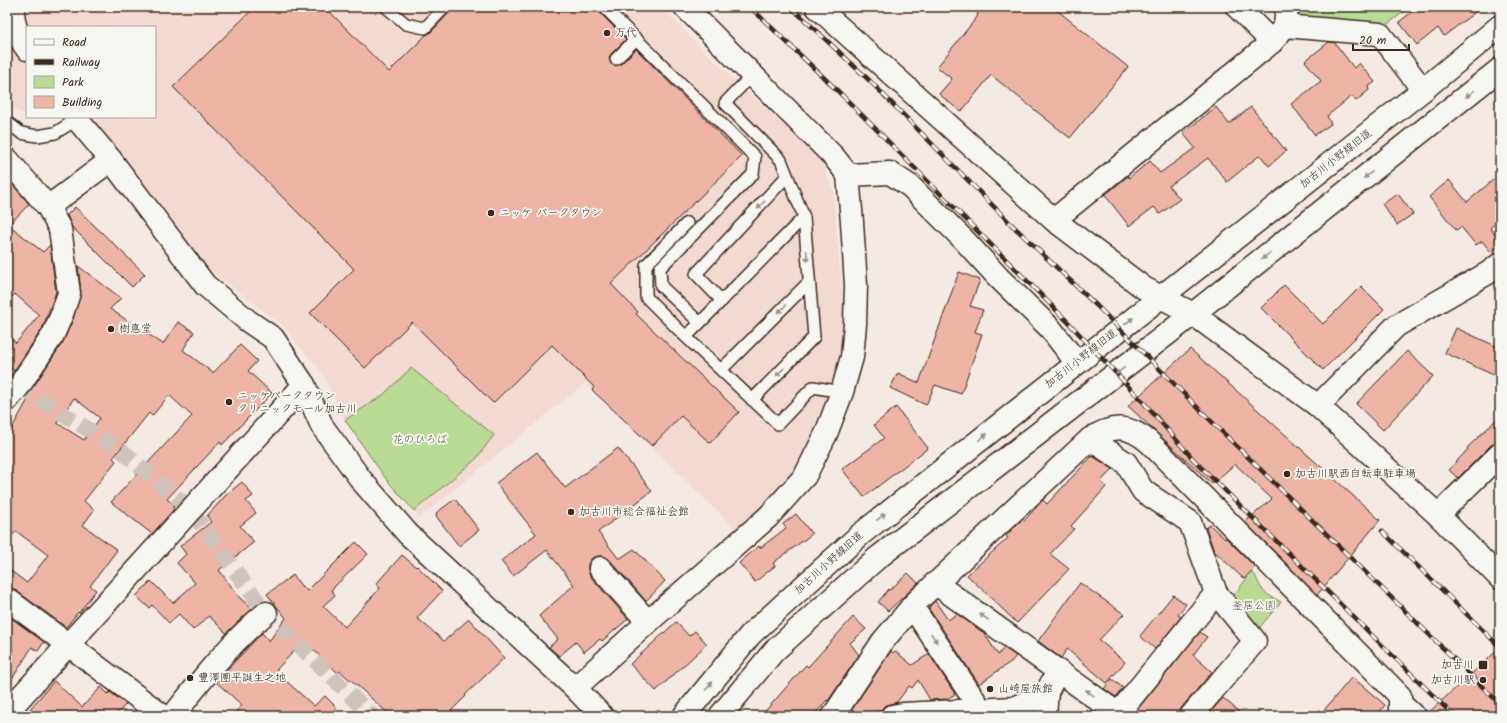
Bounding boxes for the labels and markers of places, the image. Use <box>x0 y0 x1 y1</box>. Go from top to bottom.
place label: 万代 <box>615 24 637 42</box>
marker: 万代 <box>602 28 612 38</box>
place label: ニッケ パークタウン <box>499 204 602 222</box>
marker: ニッケ パークタウン <box>486 208 496 218</box>
place label: 樹悳堂 <box>119 320 152 338</box>
marker: 樹悳堂 <box>106 324 116 334</box>
place label: ニッケパークタウン クリニックモール加古川 <box>237 387 357 418</box>
marker: ニッケパークタウン クリニックモール加古川 <box>224 397 234 407</box>
place label: 加古川駅西自転車駐車場 <box>1295 465 1416 483</box>
marker: 加古川駅西自転車駐車場 <box>1282 469 1292 479</box>
place label: 加古川市総合福祉会館 <box>579 503 689 521</box>
marker: 加古川市総合福祉会館 <box>566 507 576 517</box>
place label: 加古川 <box>1441 656 1474 674</box>
marker: 加古川 <box>1477 659 1489 671</box>
place label: 豐澤團平誕生之地 <box>198 669 286 687</box>
place label: 加古川駅 <box>1431 671 1475 689</box>
marker: 豐澤團平誕生之地 <box>185 673 195 683</box>
marker: 加古川駅 <box>1478 675 1488 685</box>
place label: 山崎屋旅館 <box>998 680 1053 698</box>
marker: 山崎屋旅館 <box>985 684 995 694</box>

